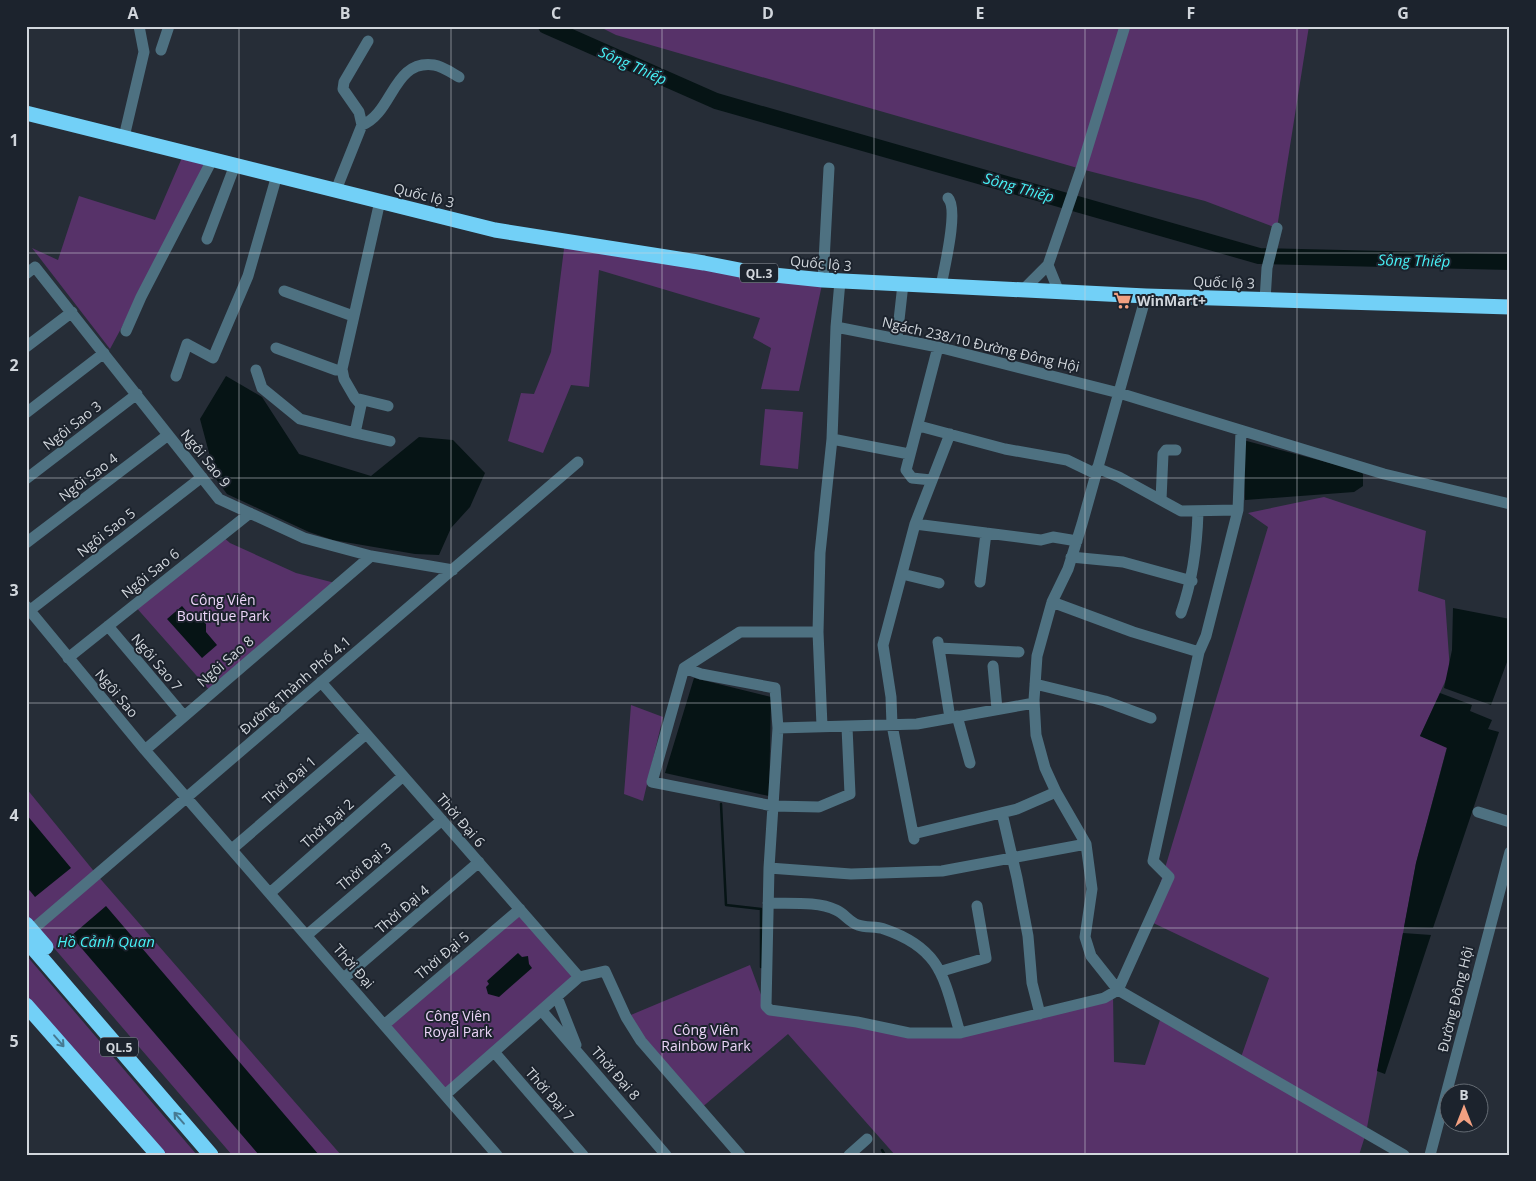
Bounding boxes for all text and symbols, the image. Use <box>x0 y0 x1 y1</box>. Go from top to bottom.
text: A <box>127 2 139 24</box>
text: B <box>340 2 350 24</box>
text: C <box>551 2 561 24</box>
text: D <box>762 2 774 24</box>
text: E <box>976 2 985 24</box>
text: F <box>1187 2 1195 24</box>
text: G <box>1397 2 1409 24</box>
water label: Sông Thiếp <box>596 41 670 89</box>
text: 1 <box>9 129 19 151</box>
water label: Sông Thiếp <box>981 167 1057 207</box>
street label: Quốc lộ 3 <box>392 178 456 212</box>
water label: Sông Thiếp <box>1378 249 1450 271</box>
street label: Quốc lộ 3 <box>789 251 853 275</box>
road number: QL.3 <box>740 264 778 282</box>
street label: Quốc lộ 3 <box>1193 271 1255 293</box>
supermarket icon: WinMart+ <box>1113 290 1133 310</box>
place label: WinMart+ <box>1137 291 1206 310</box>
street label: Ngách 238/10 Đường Đông Hội <box>880 312 1082 376</box>
text: 2 <box>9 354 19 376</box>
street label: Ngôi Sao 3 <box>39 396 105 454</box>
street label: Ngôi Sao 9 <box>177 425 235 491</box>
street label: Ngôi Sao 4 <box>55 449 121 505</box>
street label: Ngôi Sao 5 <box>73 503 139 561</box>
street label: Ngôi Sao 6 <box>117 544 183 602</box>
text: 3 <box>9 579 19 601</box>
park label: Công Viên Boutique Park <box>177 590 270 625</box>
street label: Ngôi Sao 7 <box>127 629 187 695</box>
street label: Ngôi Sao 8 <box>193 631 257 691</box>
street label: Đường Thành Phố 4.1 <box>235 631 355 739</box>
street label: Ngôi Sao <box>91 665 143 721</box>
street label: Thời Đại 1 <box>258 751 320 809</box>
street label: Thời Đại 6 <box>432 789 490 851</box>
street label: Thời Đại 2 <box>296 794 358 852</box>
text: 4 <box>9 804 19 826</box>
street label: Thời Đại 3 <box>333 838 395 894</box>
street label: Thời Đại 4 <box>371 880 433 938</box>
street label: Thời Đại 5 <box>411 927 473 983</box>
water label: Hồ Cảnh Quan <box>57 931 155 951</box>
street label: Thời Đại <box>329 940 379 992</box>
street label: Đường Đông Hội <box>1433 944 1477 1054</box>
park label: Công Viên Royal Park <box>424 1006 493 1041</box>
park label: Công Viên Rainbow Park <box>661 1020 751 1055</box>
text: 5 <box>9 1030 19 1052</box>
one-way arrow <box>53 1035 64 1048</box>
road number: QL.5 <box>100 1038 138 1056</box>
street label: Thời Đại 8 <box>587 1042 645 1104</box>
street label: Thời Đại 7 <box>521 1063 579 1125</box>
north arrow <box>1438 1084 1488 1134</box>
text: B <box>1459 1085 1469 1104</box>
one-way arrow <box>173 1111 185 1124</box>

